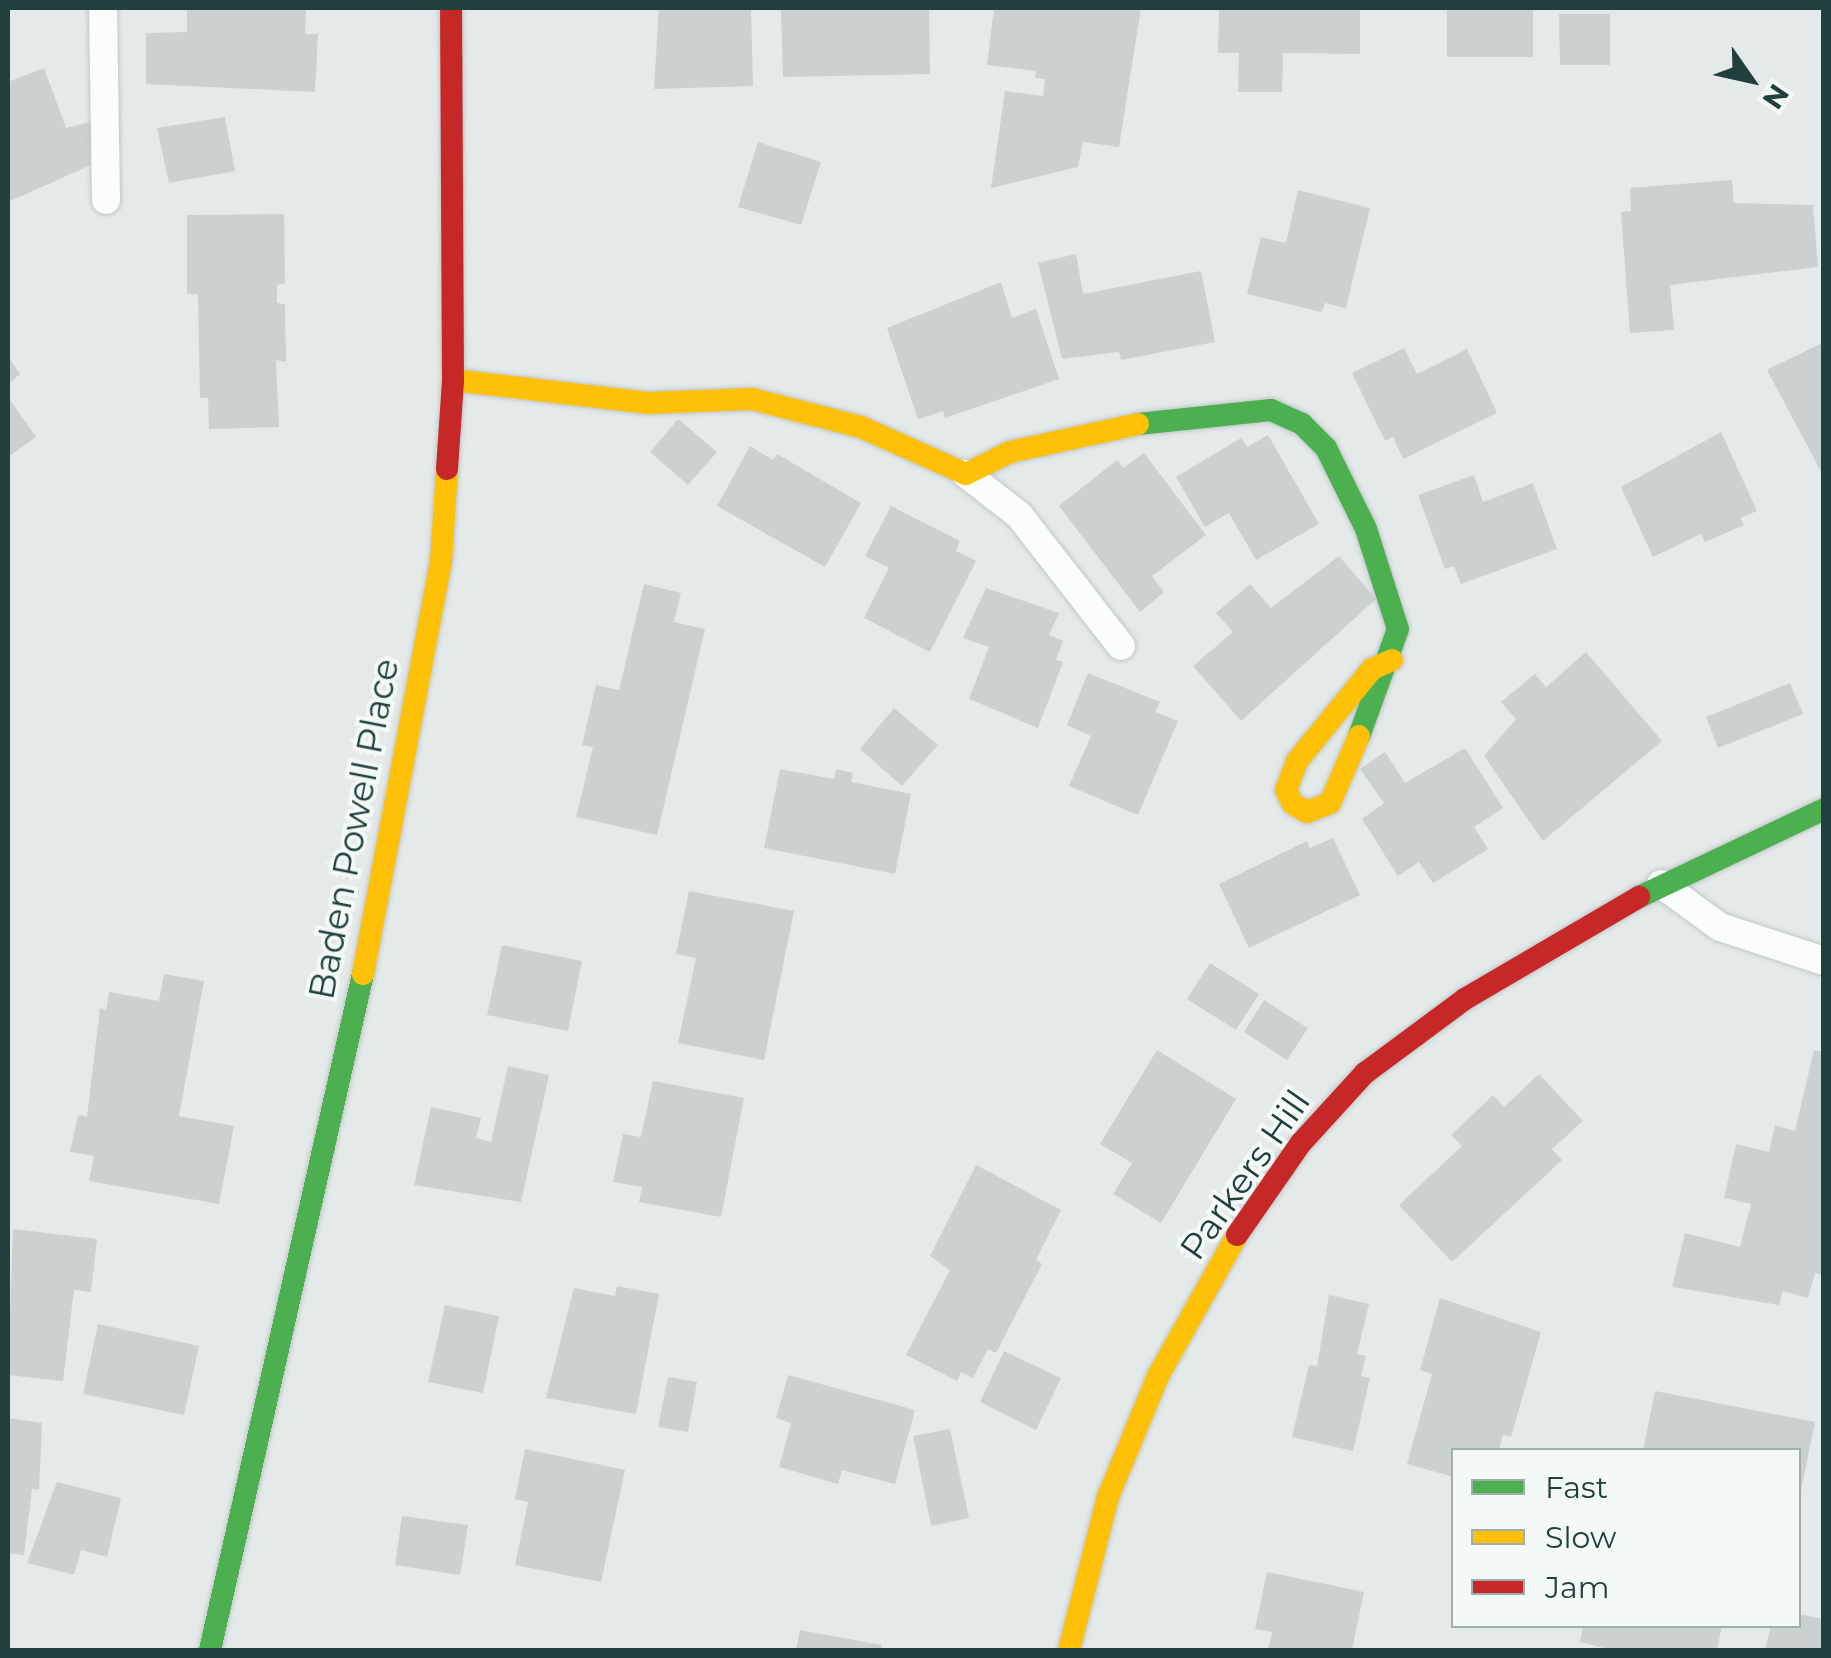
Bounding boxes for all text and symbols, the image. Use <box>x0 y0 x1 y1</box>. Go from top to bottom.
north arrow <box>1701 30 1801 130</box>
text: N <box>1755 78 1796 116</box>
street label: Baden Powell Place <box>300 655 408 1003</box>
street label: Parkers Hill <box>1171 1082 1319 1268</box>
legend <box>1451 1448 1801 1628</box>
text: Fast <box>1545 1469 1608 1506</box>
text: Slow <box>1545 1519 1616 1556</box>
text: Jam <box>1545 1569 1610 1606</box>

